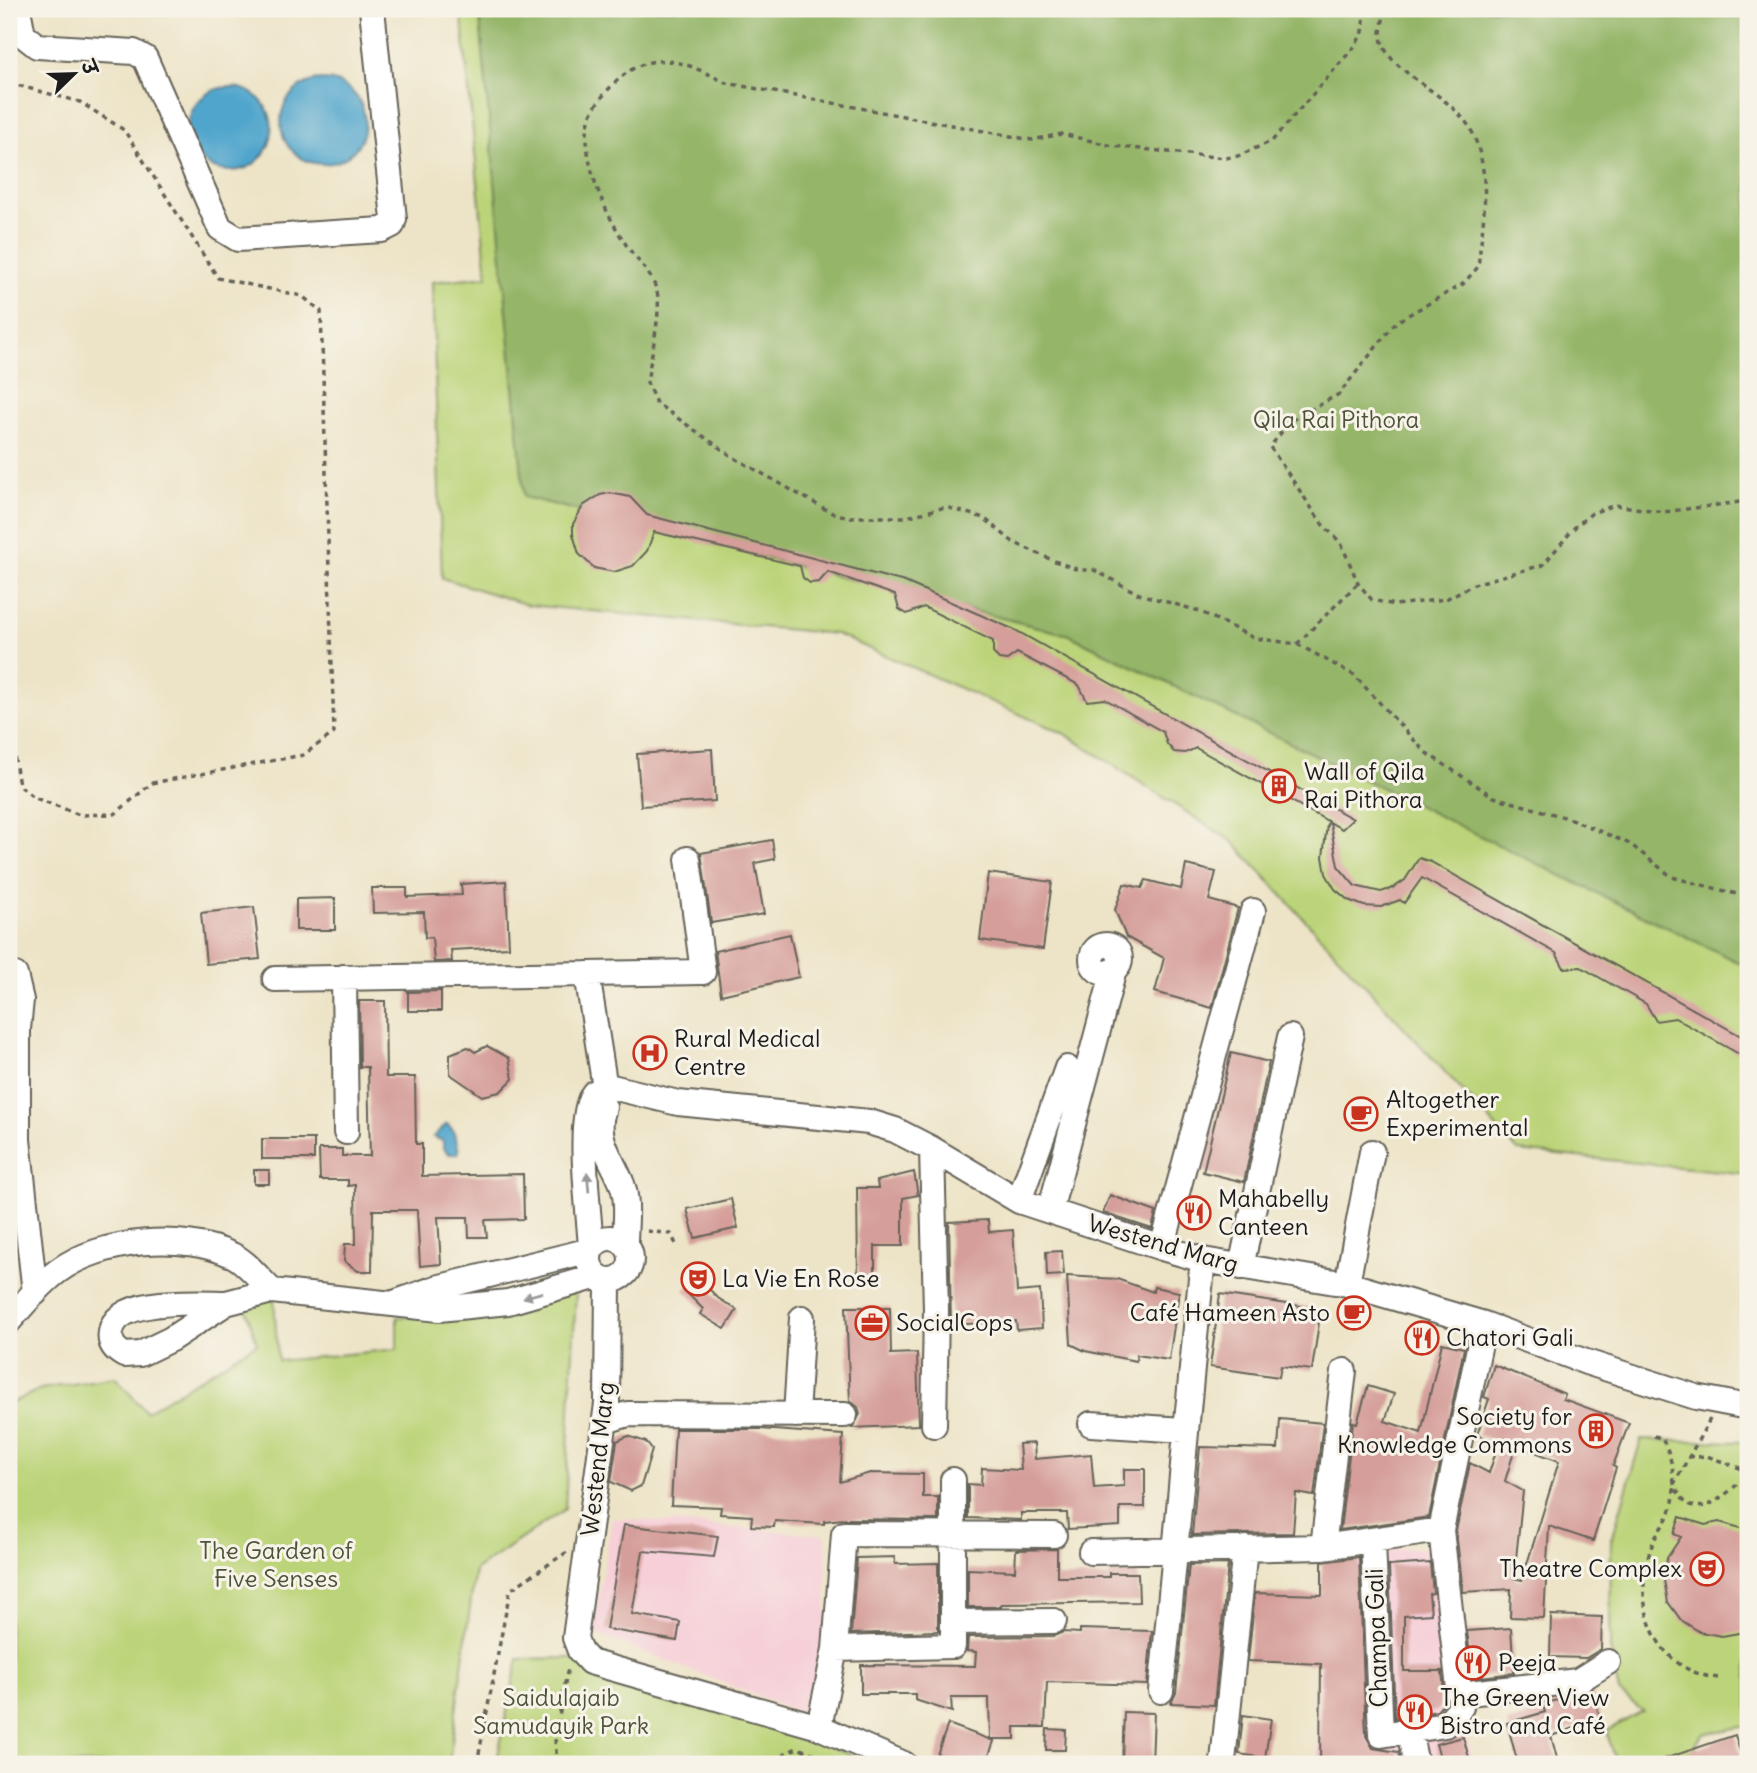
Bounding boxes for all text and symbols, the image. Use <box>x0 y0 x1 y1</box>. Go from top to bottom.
north arrow <box>38 38 108 108</box>
text: उ <box>75 55 104 80</box>
park label: Qila Rai Pithora <box>1253 404 1419 434</box>
place label: Wall of Qila Rai Pithora <box>1304 756 1425 814</box>
building icon: Wall of Qila Rai Pithora <box>1260 767 1298 805</box>
place label: Rural Medical Centre <box>674 1023 820 1081</box>
hospital icon: Rural Medical Centre <box>631 1034 669 1072</box>
place label: Altogether Experimental <box>1386 1084 1528 1142</box>
cafe icon: Altogether Experimental <box>1342 1095 1380 1133</box>
one-way arrow <box>582 1171 593 1193</box>
place label: Mahabelly Canteen <box>1218 1183 1329 1241</box>
restaurant icon: Mahabelly Canteen <box>1175 1194 1213 1232</box>
street label: Westend Marg <box>1085 1207 1242 1279</box>
theatre icon: La Vie En Rose <box>679 1260 717 1298</box>
place label: La Vie En Rose <box>722 1263 879 1293</box>
one-way arrow <box>522 1290 543 1300</box>
cafe icon: Café Hameen Asto <box>1335 1294 1373 1332</box>
place label: Café Hameen Asto <box>1129 1297 1330 1327</box>
office icon: SocialCops <box>853 1304 891 1342</box>
place label: SocialCops <box>896 1307 1013 1337</box>
restaurant icon: Chatori Gali <box>1403 1319 1441 1357</box>
place label: Chatori Gali <box>1446 1322 1574 1352</box>
street label: Westend Marg <box>574 1380 620 1538</box>
place label: Society for Knowledge Commons <box>1337 1401 1572 1459</box>
building icon: Society for Knowledge Commons <box>1577 1412 1615 1450</box>
park label: The Garden of Five Senses <box>199 1535 354 1593</box>
theatre icon: Theatre Complex <box>1688 1550 1726 1588</box>
place label: Theatre Complex <box>1499 1553 1682 1583</box>
street label: Champa Gali <box>1359 1568 1393 1708</box>
restaurant icon: Peeja <box>1454 1644 1492 1682</box>
place label: Peeja <box>1498 1647 1556 1677</box>
park label: Saidulajaib Samudayik Park <box>473 1682 649 1740</box>
place label: The Green View Bistro and Café <box>1440 1682 1609 1740</box>
restaurant icon: The Green View Bistro and Café <box>1396 1693 1434 1731</box>

